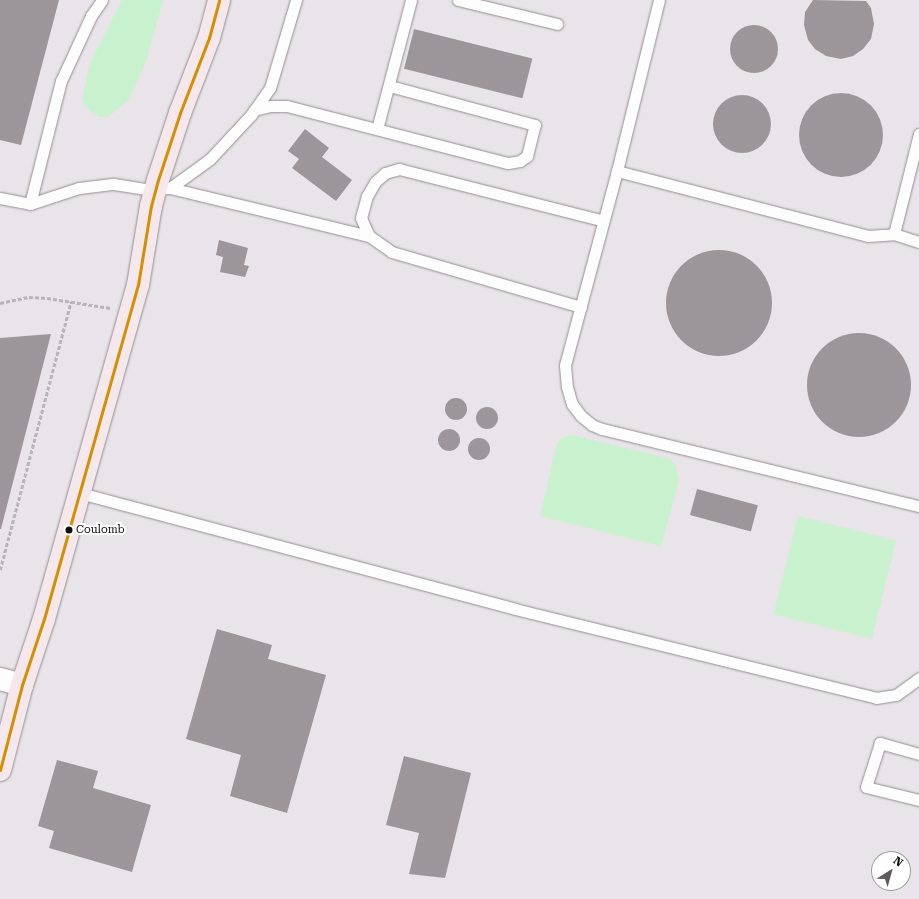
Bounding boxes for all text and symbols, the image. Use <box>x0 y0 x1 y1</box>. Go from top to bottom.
place label: Coulomb <box>76 523 125 537</box>
marker: Coulomb <box>64 525 74 535</box>
north arrow <box>871 851 911 891</box>
text: N <box>891 854 905 870</box>

